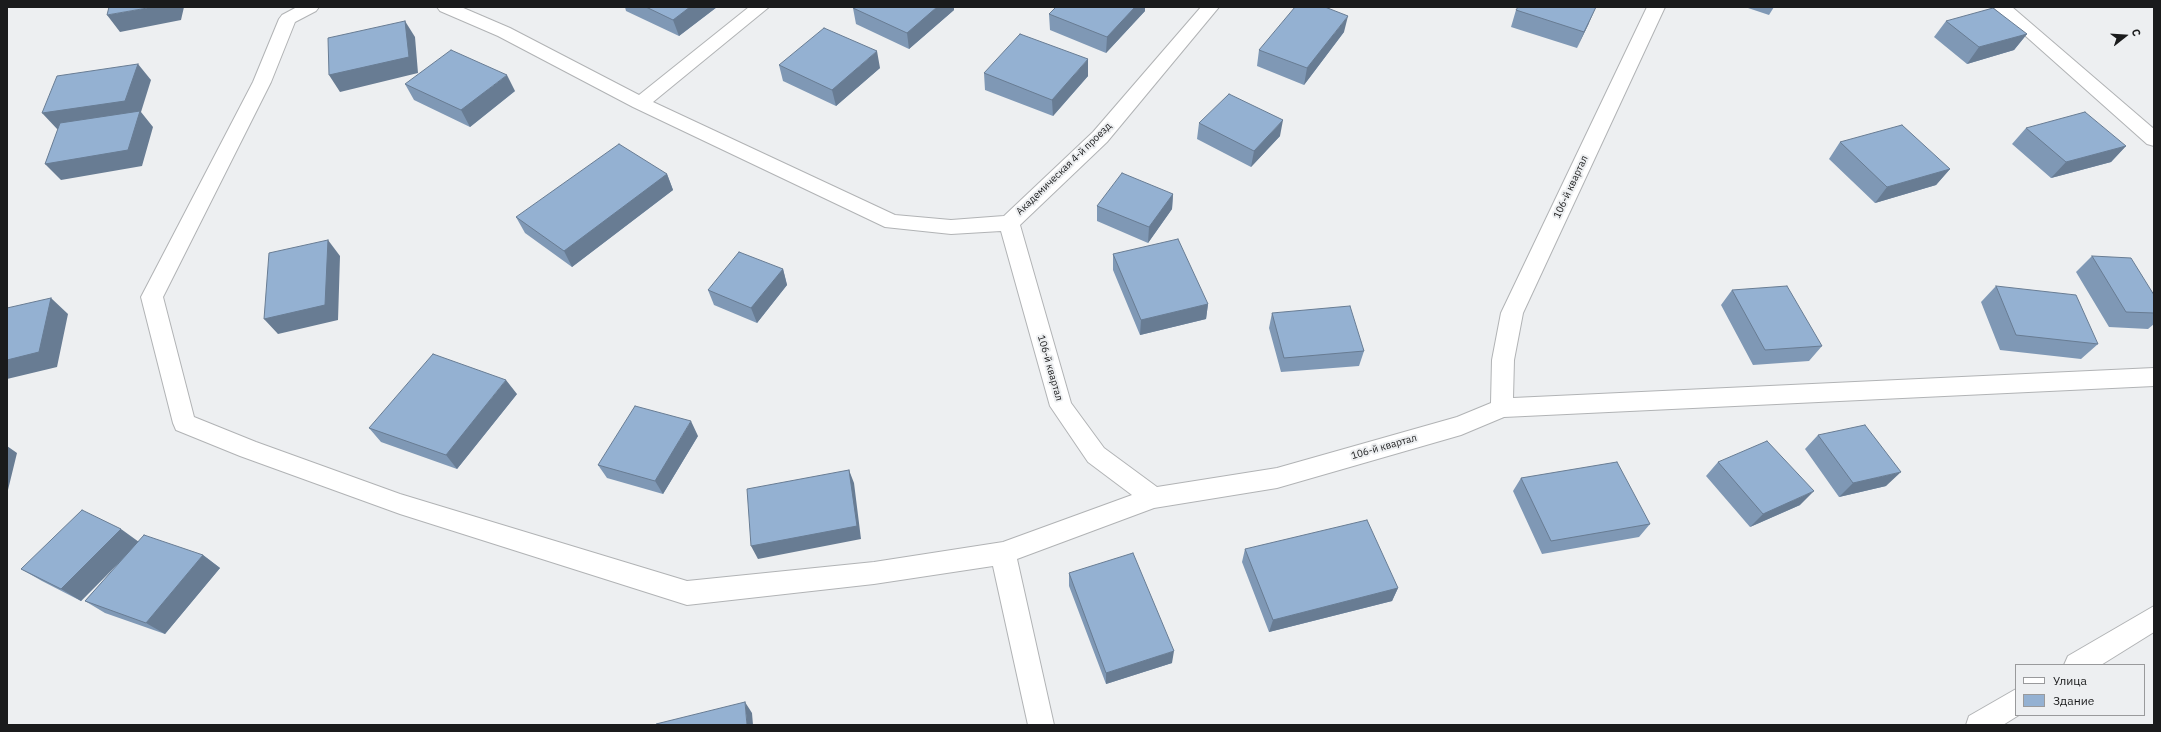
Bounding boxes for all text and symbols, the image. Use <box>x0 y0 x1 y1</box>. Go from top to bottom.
north arrow <box>2105 16 2145 56</box>
text: С <box>2129 27 2144 38</box>
street label: Академическая 4-й проезд <box>1014 120 1114 218</box>
street label: 106-й квартал <box>1551 154 1591 220</box>
street label: 106-й квартал <box>1035 334 1065 402</box>
street label: 106-й квартал <box>1350 432 1418 462</box>
legend <box>2015 664 2145 716</box>
text: Улица <box>2053 673 2087 688</box>
text: Здание <box>2053 693 2094 708</box>

